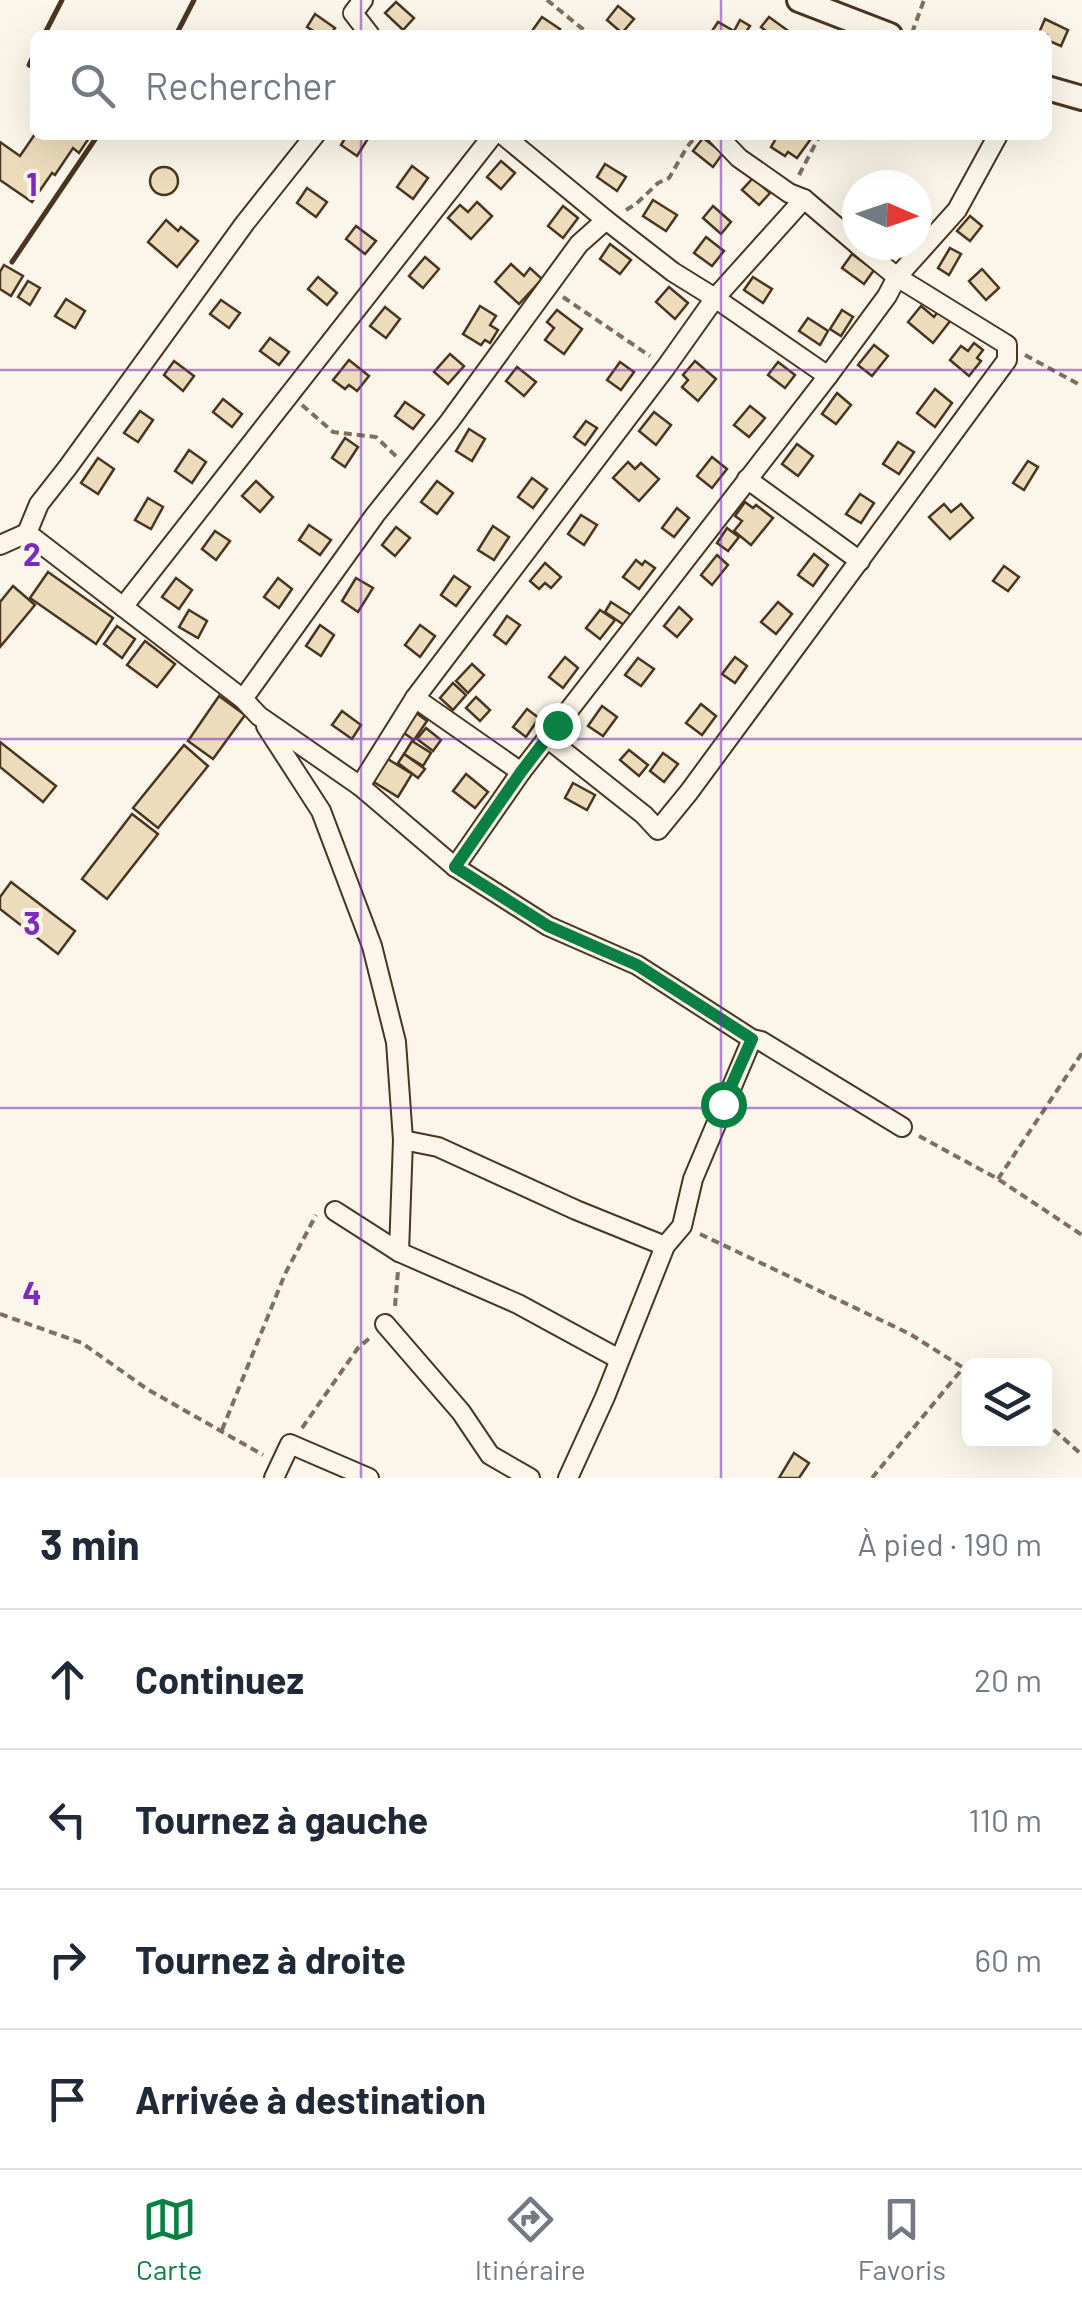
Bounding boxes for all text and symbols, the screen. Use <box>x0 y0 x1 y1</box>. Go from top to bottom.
search box <box>30 30 1052 140</box>
icon: search <box>65 58 120 113</box>
text: Rechercher <box>145 62 336 108</box>
text: 1 <box>26 164 38 202</box>
north arrow <box>842 170 932 260</box>
text: 2 <box>23 534 41 572</box>
route end <box>535 703 581 749</box>
text: 3 <box>23 903 41 941</box>
route start <box>701 1082 747 1128</box>
text: 4 <box>22 1273 42 1311</box>
map controls <box>962 1358 1052 1448</box>
button: layers <box>962 1358 1052 1448</box>
text: 3 min <box>40 1518 140 1568</box>
text: À pied · 190 m <box>857 1524 1042 1562</box>
icon: ahead <box>40 1652 95 1707</box>
text: Continuez <box>135 1656 304 1702</box>
text: 20 m <box>974 1660 1042 1698</box>
icon: left <box>40 1792 95 1847</box>
text: Tournez à gauche <box>135 1796 428 1842</box>
text: 110 m <box>969 1800 1042 1838</box>
icon: right <box>40 1932 95 1987</box>
text: Tournez à droite <box>135 1936 406 1982</box>
text: 60 m <box>975 1940 1042 1978</box>
icon: arrive <box>40 2072 95 2127</box>
text: Arrivée à destination <box>135 2076 486 2122</box>
tab: Carte <box>136 2192 202 2286</box>
tab: Itinéraire <box>475 2192 586 2286</box>
tab: Favoris <box>858 2192 946 2286</box>

